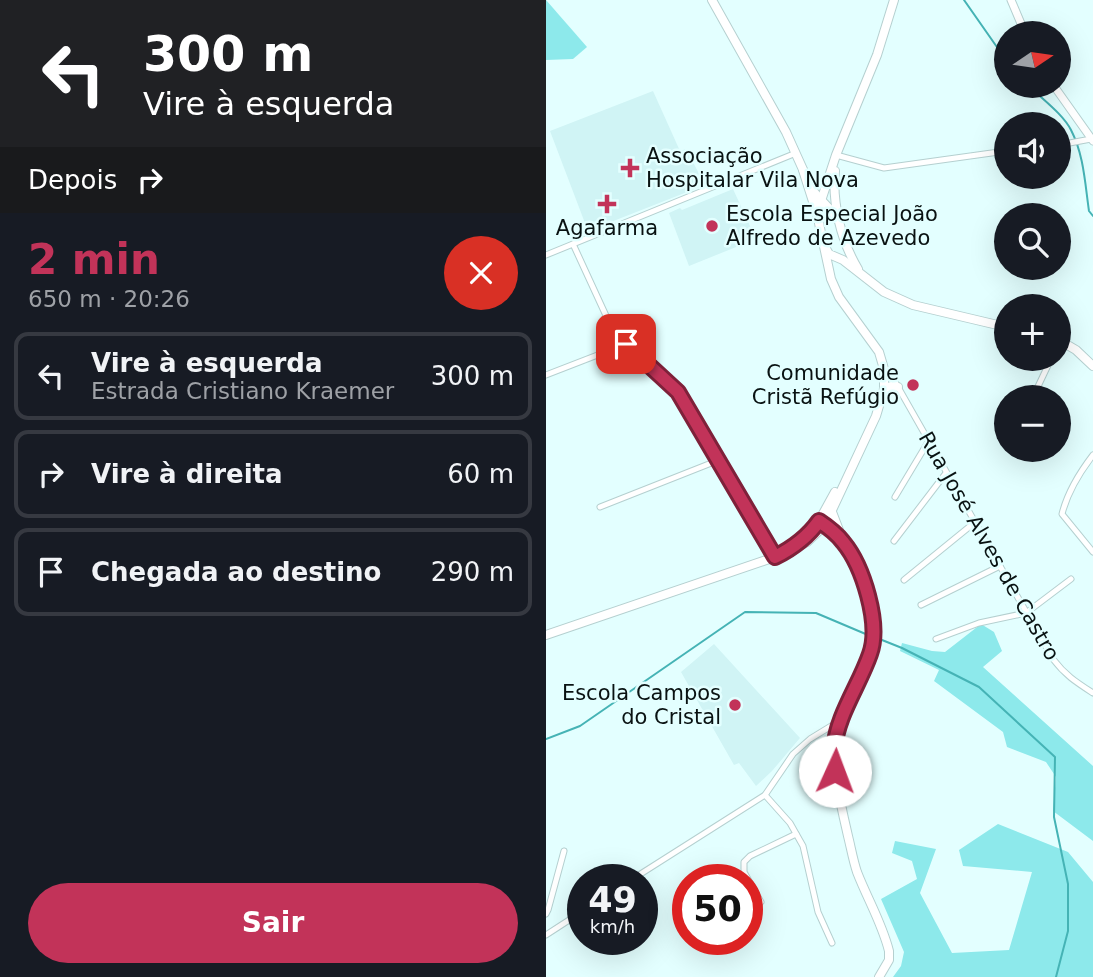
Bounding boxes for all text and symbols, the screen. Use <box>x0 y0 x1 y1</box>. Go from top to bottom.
north arrow <box>994 21 1071 98</box>
map controls <box>994 21 1071 462</box>
text: 300 m <box>143 26 313 83</box>
icon: left <box>28 28 119 119</box>
text: Vire à esquerda <box>143 85 394 123</box>
button: sound <box>994 112 1071 189</box>
place label: Associação Hospitalar Vila Nova <box>646 144 859 192</box>
marker: Associação Hospitalar Vila Nova <box>620 158 640 178</box>
icon: right <box>131 161 169 199</box>
text: Depois <box>28 165 117 195</box>
marker: Agafarma <box>599 196 615 212</box>
place label: Escola Especial João Alfredo de Azevedo <box>726 202 938 250</box>
button: search <box>994 203 1071 280</box>
place label: Agafarma <box>556 216 658 240</box>
marker: Escola Especial João Alfredo de Azevedo <box>704 218 720 234</box>
text: 2 min <box>28 235 160 284</box>
button: close <box>444 236 518 310</box>
text: 650 m · 20:26 <box>28 286 190 312</box>
button: + <box>994 294 1071 371</box>
pin <box>596 314 656 374</box>
icon: arrive <box>607 325 645 363</box>
text: Vire à esquerda <box>91 348 323 378</box>
icon: left <box>32 357 70 395</box>
text: 300 m <box>431 361 514 391</box>
place label: Comunidade Cristã Refúgio <box>752 361 899 409</box>
marker: Comunidade Cristã Refúgio <box>905 377 921 393</box>
text: Estrada Cristiano Kraemer <box>91 378 394 404</box>
button: − <box>994 385 1071 462</box>
street label: Rua José Alves de Castro <box>914 427 1064 665</box>
icon: right <box>32 455 70 493</box>
text: Vire à direita <box>91 459 283 489</box>
text: 60 m <box>447 459 514 489</box>
icon: arrive <box>32 553 70 591</box>
text: Chegada ao destino <box>91 557 381 587</box>
text: 290 m <box>431 557 514 587</box>
place label: Escola Campos do Cristal <box>562 681 721 729</box>
marker: Escola Campos do Cristal <box>727 697 743 713</box>
position arrow <box>798 734 872 808</box>
speed limit sign: 50 <box>672 864 763 955</box>
text: 49 <box>588 880 637 920</box>
button: Sair <box>28 883 518 963</box>
text: km/h <box>590 916 635 937</box>

